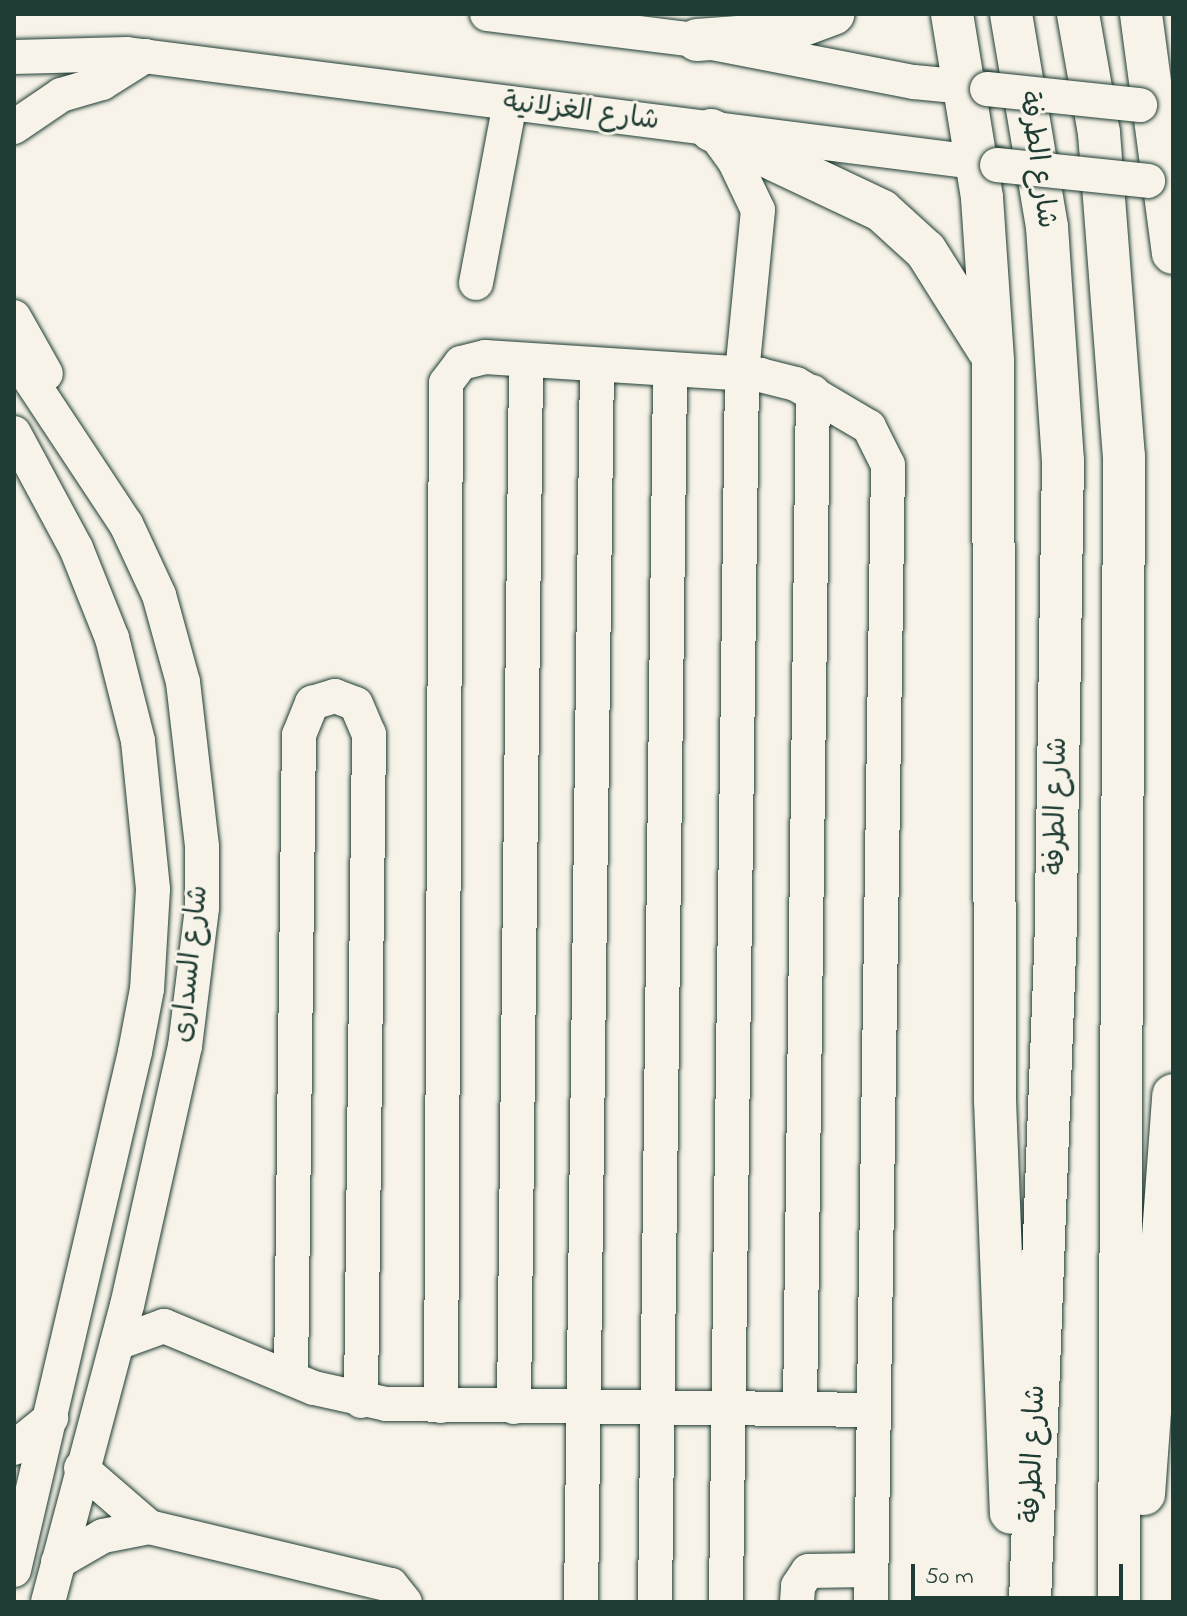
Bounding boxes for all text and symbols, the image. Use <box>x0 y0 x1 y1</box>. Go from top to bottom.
street label: شارع الغزلانية <box>501 87 661 139</box>
street label: شارع الطرفة <box>1010 89 1062 231</box>
street label: شارع الطرفة <box>1040 737 1076 875</box>
street label: شارع السدارى <box>167 884 217 1044</box>
street label: شارع الطرفة <box>1016 1384 1054 1524</box>
scale bar <box>915 1548 1127 1598</box>
text: 50 m <box>925 1560 974 1595</box>

